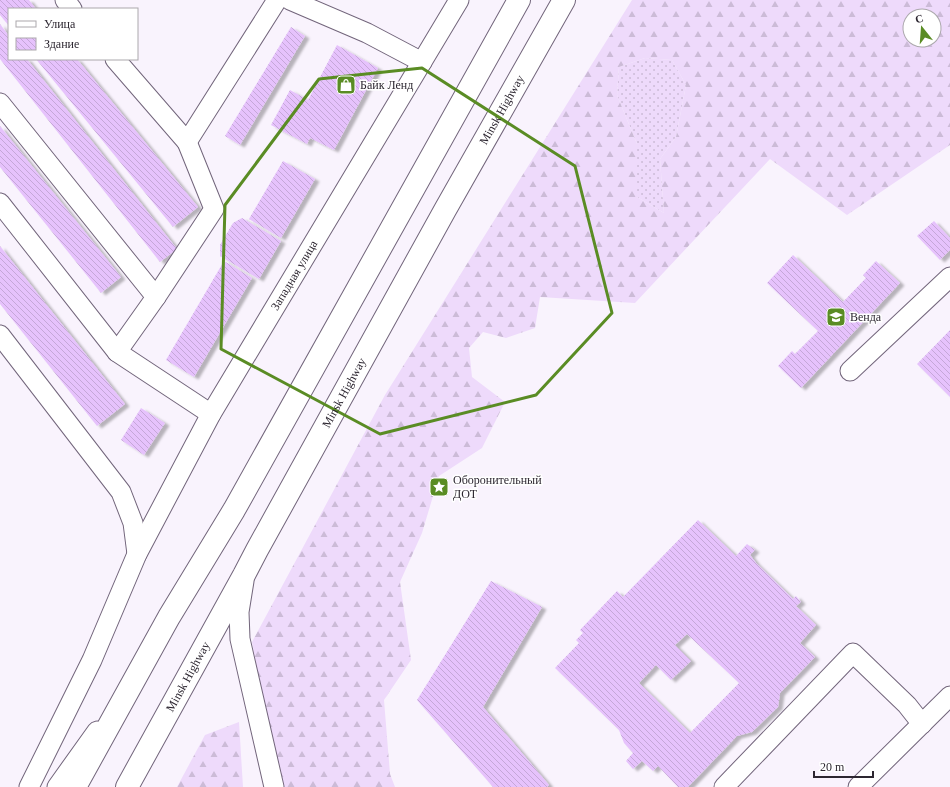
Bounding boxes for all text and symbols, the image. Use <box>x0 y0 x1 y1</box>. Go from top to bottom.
legend <box>8 8 138 60</box>
north arrow <box>902 8 942 48</box>
text: С <box>914 12 925 25</box>
text: Улица <box>44 17 76 31</box>
text: Здание <box>44 37 79 51</box>
street label: Minsk Highway <box>477 73 527 147</box>
shop icon: Байк Ленд <box>335 74 357 96</box>
place label: Байк Ленд <box>360 78 413 92</box>
street label: Западная улица <box>268 237 321 313</box>
school or university icon: Венда <box>825 306 847 328</box>
place label: Венда <box>850 310 882 324</box>
street label: Minsk Highway <box>319 355 369 430</box>
place label: Оборонительный ДОТ <box>453 473 542 501</box>
place icon: Оборонительный ДОТ <box>428 476 450 498</box>
street label: Minsk Highway <box>163 639 213 714</box>
scale bar <box>814 753 873 779</box>
text: 20 m <box>820 760 845 774</box>

